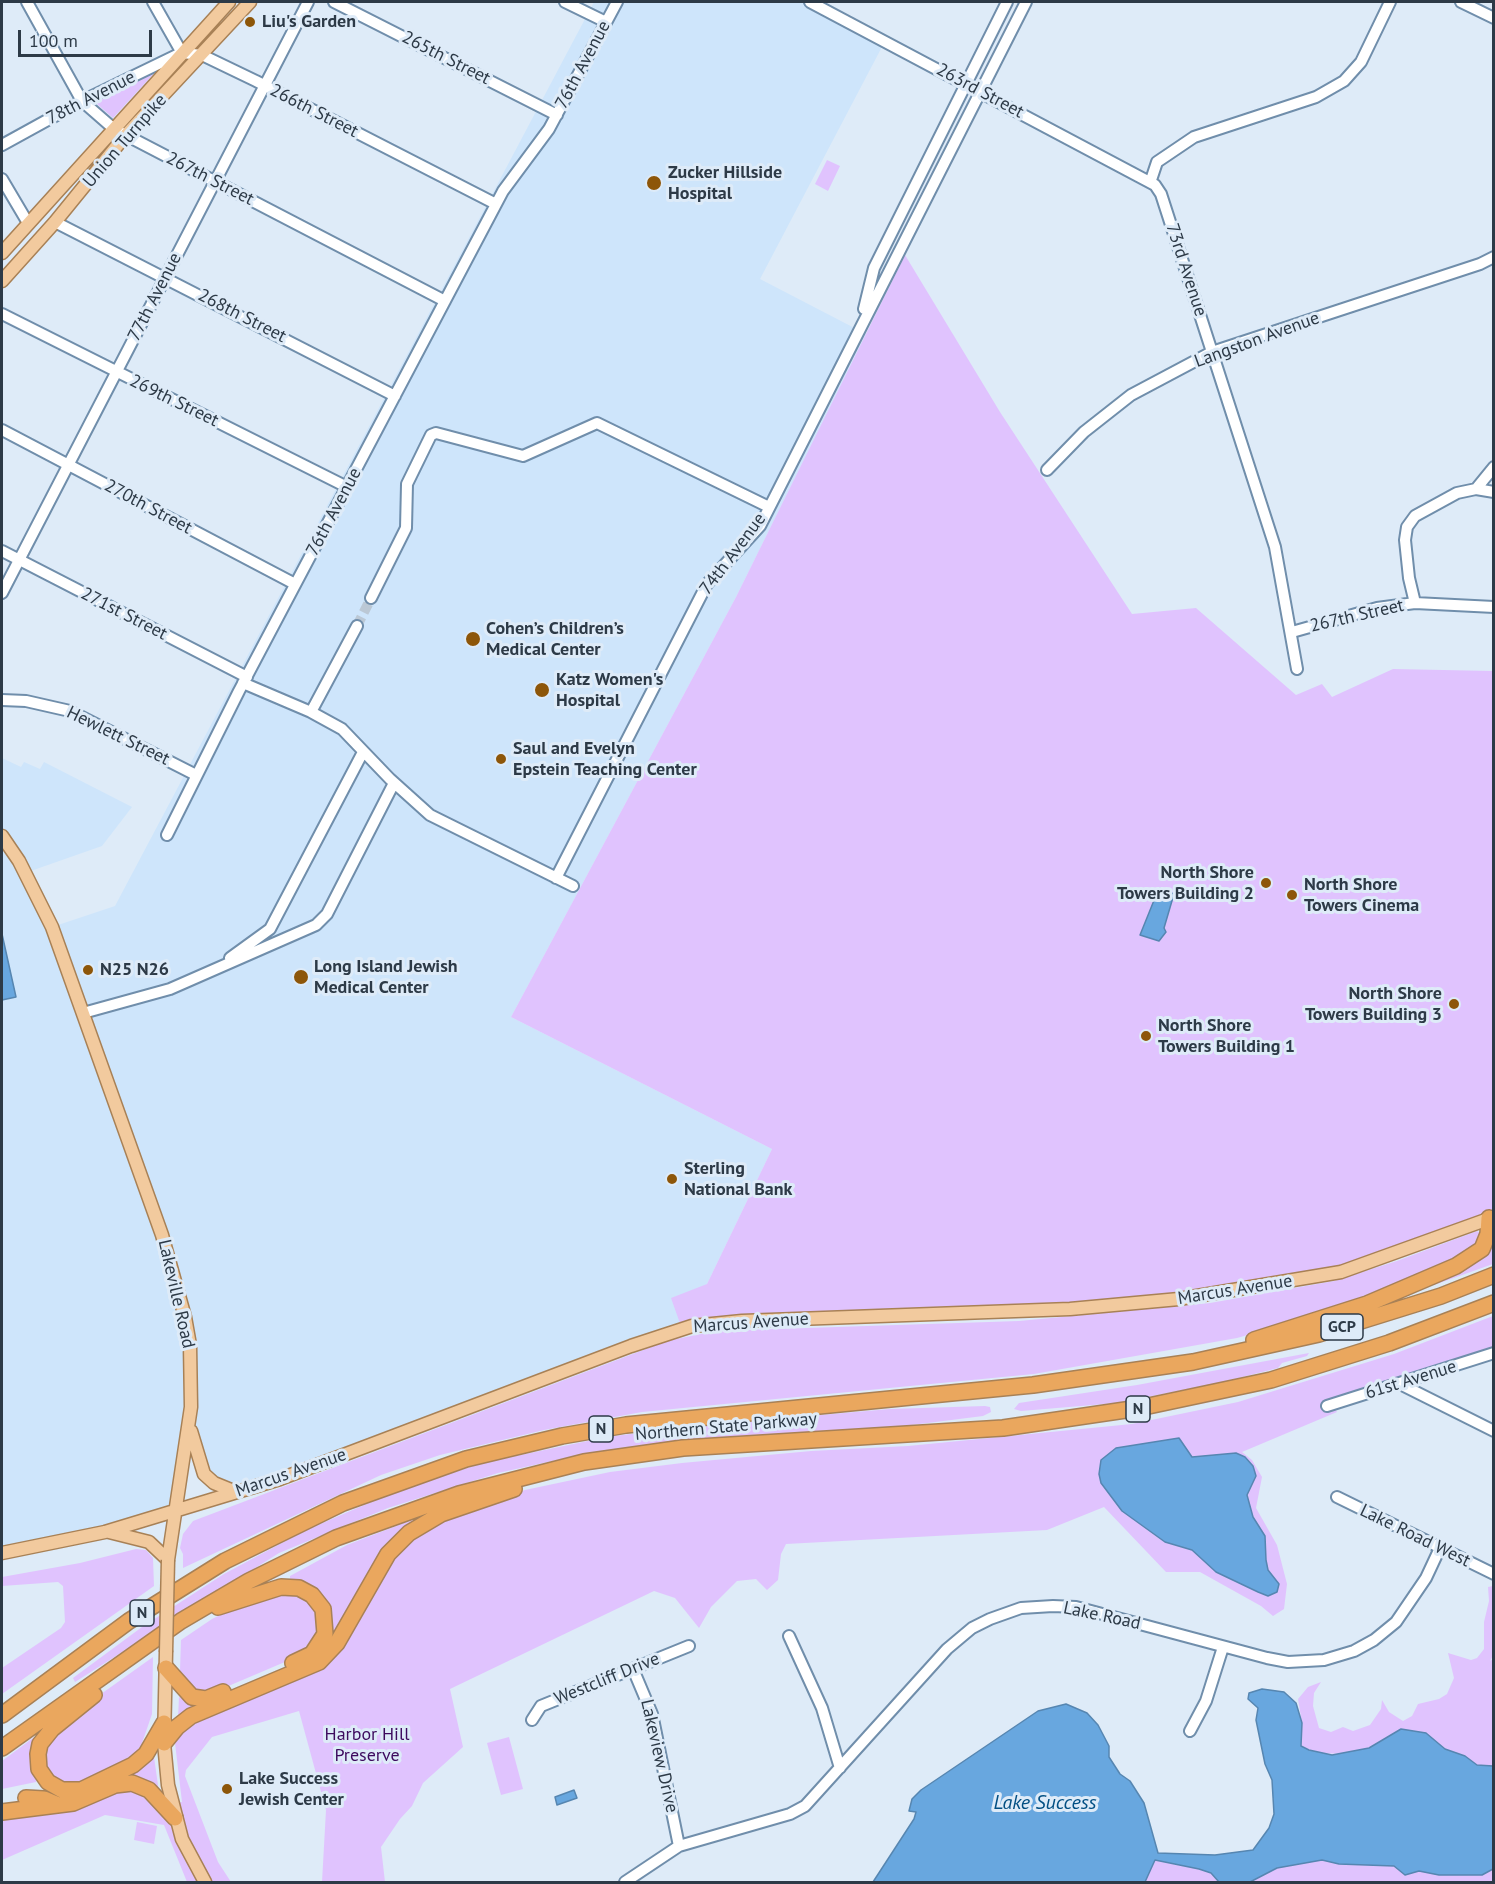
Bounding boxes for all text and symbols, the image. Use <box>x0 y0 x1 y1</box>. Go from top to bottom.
place label: Liu's Garden <box>262 11 356 33</box>
marker: Liu's Garden <box>243 15 257 29</box>
street label: 76th Avenue <box>551 17 615 113</box>
scale bar <box>21 18 154 56</box>
street label: 265th Street <box>398 27 494 89</box>
text: 100 m <box>29 29 78 52</box>
street label: 263rd Street <box>933 59 1027 123</box>
street label: 78th Avenue <box>43 66 139 130</box>
street label: 266th Street <box>266 80 362 142</box>
street label: Union Turnpike <box>79 90 171 192</box>
street label: 267th Street <box>162 148 258 210</box>
place label: Zucker Hillside Hospital <box>668 162 782 204</box>
marker: Zucker Hillside Hospital <box>645 174 663 192</box>
street label: 73rd Avenue <box>1161 221 1211 319</box>
street label: 77th Avenue <box>124 249 186 345</box>
street label: 268th Street <box>194 285 290 347</box>
street label: Langston Avenue <box>1192 307 1322 373</box>
street label: 269th Street <box>126 370 222 432</box>
street label: 76th Avenue <box>302 464 366 560</box>
street label: 270th Street <box>100 475 196 539</box>
street label: 74th Avenue <box>695 509 771 599</box>
street label: 271st Street <box>77 583 171 645</box>
street label: 267th Street <box>1308 595 1406 637</box>
place label: Cohen’s Children’s Medical Center <box>486 618 624 660</box>
marker: Cohen’s Children’s Medical Center <box>464 630 482 648</box>
place label: Katz Women's Hospital <box>556 669 663 712</box>
marker: Katz Women's Hospital <box>533 681 551 699</box>
street label: Hewlett Street <box>63 702 173 770</box>
place label: Saul and Evelyn Epstein Teaching Center <box>513 738 697 780</box>
marker: Saul and Evelyn Epstein Teaching Center <box>494 752 508 766</box>
place label: North Shore Towers Building 2 <box>1117 862 1254 904</box>
place label: North Shore Towers Cinema <box>1304 874 1419 916</box>
marker: North Shore Towers Building 2 <box>1259 876 1273 890</box>
marker: North Shore Towers Cinema <box>1285 888 1299 902</box>
place label: Long Island Jewish Medical Center <box>314 956 458 998</box>
place label: N25 N26 <box>100 959 169 981</box>
marker: N25 N26 <box>81 963 95 977</box>
marker: Long Island Jewish Medical Center <box>292 968 310 986</box>
place label: North Shore Towers Building 3 <box>1305 983 1442 1026</box>
marker: North Shore Towers Building 3 <box>1447 997 1461 1011</box>
place label: North Shore Towers Building 1 <box>1158 1015 1295 1058</box>
marker: North Shore Towers Building 1 <box>1139 1029 1153 1043</box>
place label: Sterling National Bank <box>684 1158 792 1200</box>
marker: Sterling National Bank <box>665 1172 679 1186</box>
street label: Lakeville Road <box>153 1237 199 1351</box>
street label: Marcus Avenue <box>1176 1270 1294 1310</box>
street label: Marcus Avenue <box>693 1308 809 1338</box>
road number: GCP <box>1321 1314 1363 1340</box>
street label: 61st Avenue <box>1363 1356 1459 1404</box>
road number: N <box>1126 1396 1150 1422</box>
street label: Northern State Parkway <box>634 1408 818 1446</box>
road number: N <box>589 1416 613 1442</box>
street label: Marcus Avenue <box>233 1444 349 1502</box>
street label: Lake Road West <box>1356 1500 1474 1572</box>
street label: Lake Road <box>1061 1597 1143 1635</box>
road number: N <box>130 1600 154 1626</box>
street label: Westcliff Drive <box>551 1648 663 1710</box>
street label: Lakeview Drive <box>635 1697 683 1815</box>
park label: Harbor Hill Preserve <box>325 1724 409 1766</box>
place label: Lake Success Jewish Center <box>239 1768 344 1810</box>
marker: Lake Success Jewish Center <box>220 1782 234 1796</box>
water label: Lake Success <box>993 1791 1097 1815</box>

